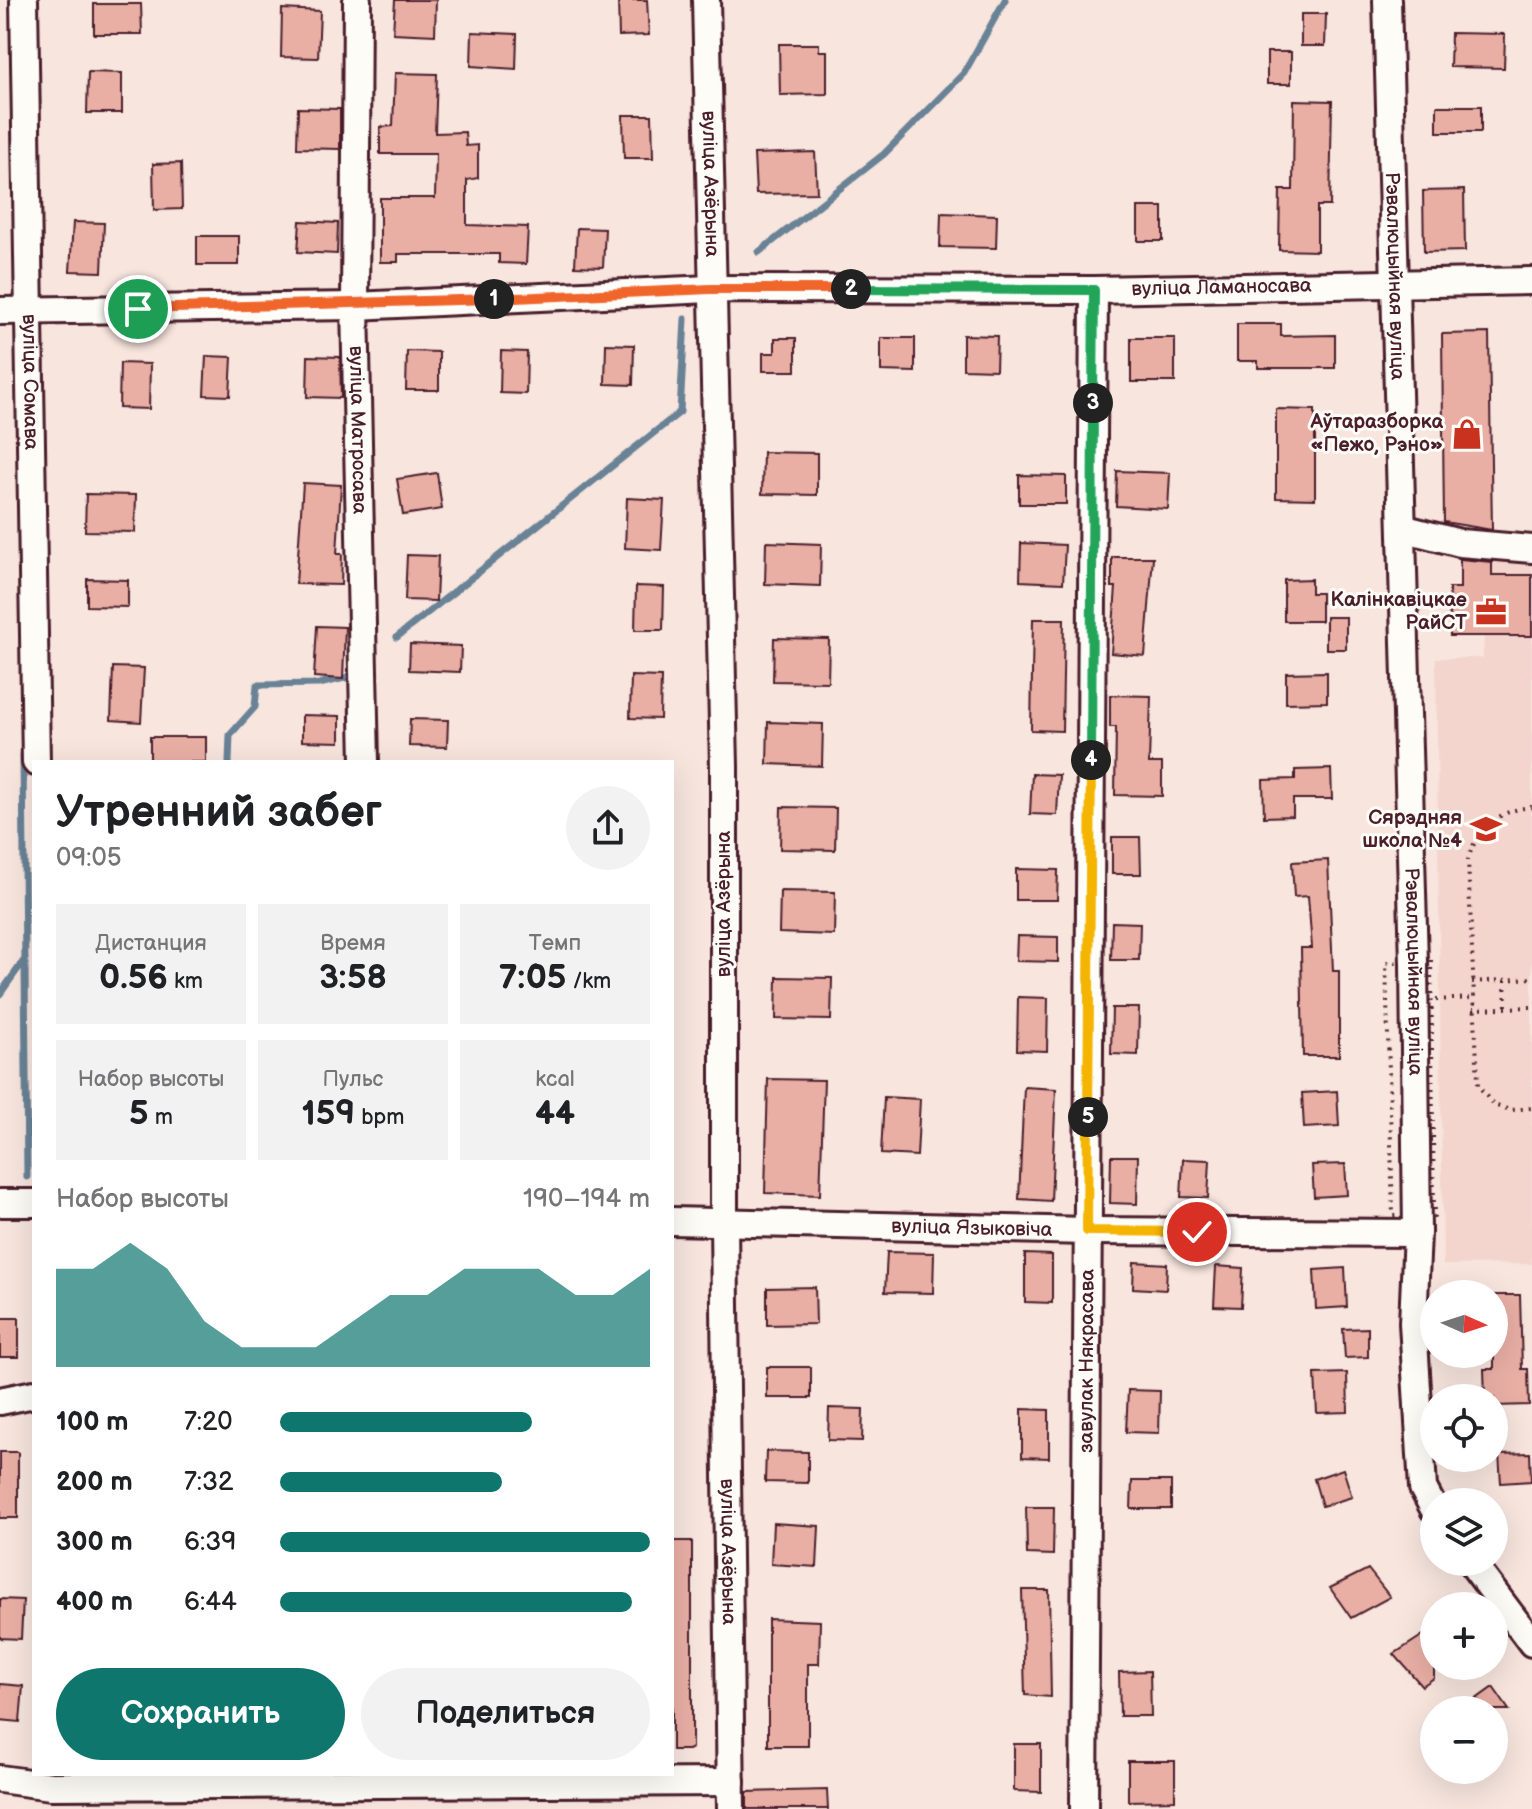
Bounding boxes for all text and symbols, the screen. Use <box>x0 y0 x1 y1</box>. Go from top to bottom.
street label: вуліца Азёрына <box>697 110 724 258</box>
street label: Рэвалюцыйная вуліца <box>1380 171 1410 381</box>
pin: 2 <box>831 269 871 309</box>
street label: вуліца Ламаносава <box>1131 274 1312 301</box>
pin <box>104 275 172 343</box>
text: 2 <box>844 275 858 302</box>
pin: 1 <box>474 279 514 319</box>
text: 1 <box>489 285 499 312</box>
icon: arrive <box>116 287 160 331</box>
street label: вуліца Сомава <box>17 314 43 450</box>
street label: вуліца Матросава <box>344 345 372 515</box>
pin: 3 <box>1073 383 1113 423</box>
text: 3 <box>1087 389 1099 416</box>
place label: Аўтаразборка «Пежо, Рэно» <box>1310 410 1443 457</box>
shop icon: Аўтаразборка «Пежо, Рэно» <box>1450 417 1484 451</box>
place label: Калінкавіцкае РайСТ <box>1331 588 1467 635</box>
office icon: Калінкавіцкае РайСТ <box>1474 595 1508 629</box>
pin: 4 <box>1071 740 1111 780</box>
text: 4 <box>1085 746 1097 773</box>
text: Утренний забег <box>56 786 382 839</box>
button: share <box>566 786 650 870</box>
place label: Сярэдняя школа №4 <box>1362 806 1462 853</box>
school or university icon: Сярэдняя школа №4 <box>1469 812 1503 846</box>
street label: вуліца Азёрына <box>712 831 736 977</box>
text: 09:05 <box>56 843 122 874</box>
street label: Рэвалюцыйная вуліца <box>1399 867 1427 1076</box>
text: Дистанция <box>95 930 207 957</box>
text: Время <box>320 930 386 957</box>
text: Темп <box>529 930 581 957</box>
text: 0.56 <box>99 957 168 998</box>
text: 3:58 <box>319 957 387 998</box>
text: 7:05 <box>499 957 566 998</box>
text: km <box>168 968 203 995</box>
text: /km <box>566 968 611 995</box>
text: Набор высоты <box>78 1066 224 1093</box>
text: Пульс <box>323 1066 383 1093</box>
text: kcal <box>535 1066 575 1093</box>
text: 5 <box>129 1093 149 1134</box>
text: 159 <box>301 1093 355 1134</box>
text: 44 <box>535 1093 575 1134</box>
pin: 5 <box>1068 1097 1108 1137</box>
text: 5 <box>1082 1103 1094 1130</box>
text: m <box>149 1104 173 1131</box>
text: bpm <box>355 1104 405 1131</box>
text: Набор высоты <box>56 1184 229 1215</box>
text: 190–194 m <box>523 1184 650 1215</box>
pin <box>1163 1198 1231 1266</box>
icon: check <box>1175 1210 1219 1254</box>
street label: вуліца Языковіча <box>891 1214 1053 1242</box>
street label: завулак Някрасава <box>1074 1269 1100 1453</box>
north arrow <box>1420 1280 1508 1368</box>
map controls <box>1420 1280 1508 1784</box>
button: locate <box>1420 1384 1508 1472</box>
text: 100 m <box>56 1407 129 1438</box>
text: 7:20 <box>184 1407 233 1438</box>
text: 200 m <box>56 1467 133 1498</box>
text: 7:32 <box>184 1467 233 1498</box>
street label: вуліца Азёрына <box>715 1478 741 1625</box>
button: layers <box>1420 1488 1508 1576</box>
text: 300 m <box>56 1527 133 1558</box>
text: 6:39 <box>184 1527 236 1558</box>
text: 400 m <box>56 1587 133 1618</box>
text: 6:44 <box>184 1587 237 1618</box>
button: + <box>1420 1592 1508 1680</box>
button: Сохранить <box>56 1668 345 1760</box>
button: Поделиться <box>361 1668 650 1760</box>
button: − <box>1420 1696 1508 1784</box>

